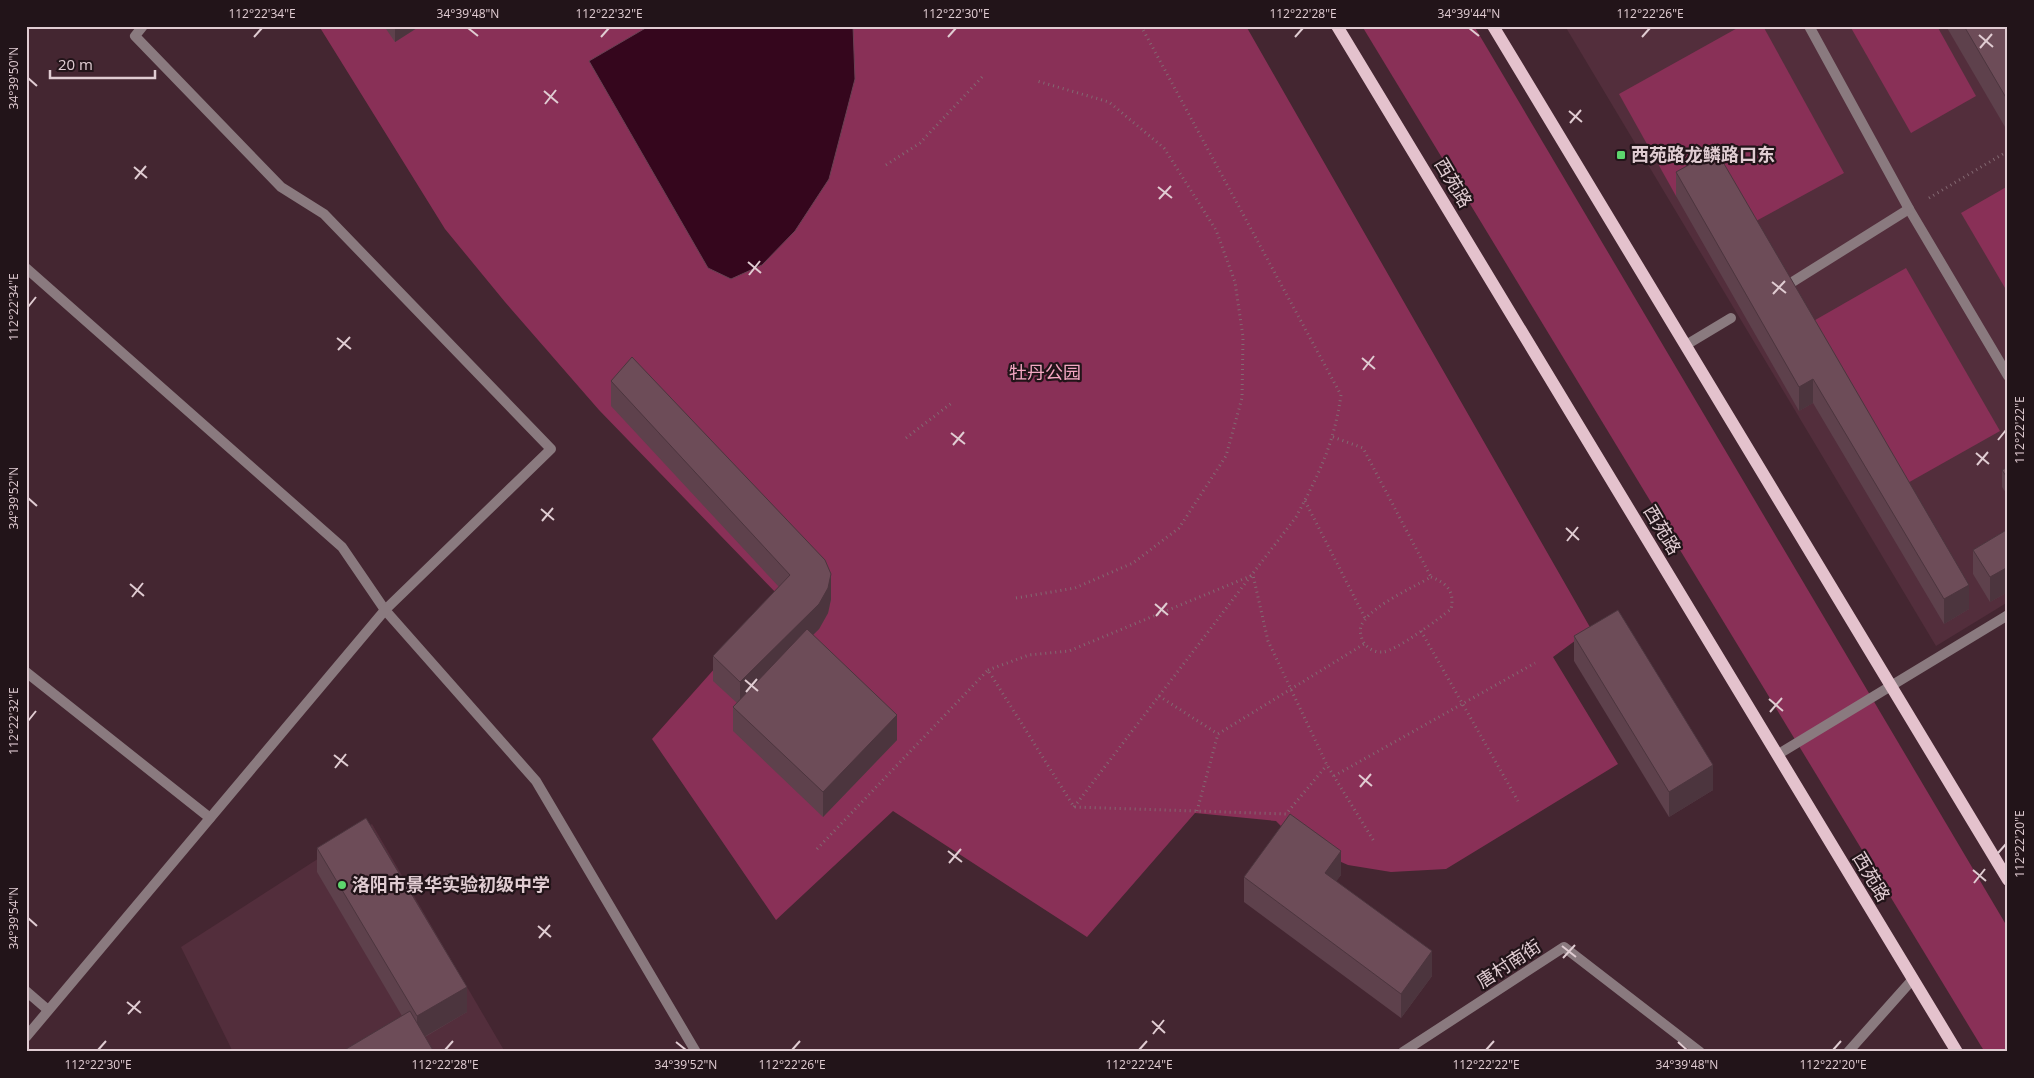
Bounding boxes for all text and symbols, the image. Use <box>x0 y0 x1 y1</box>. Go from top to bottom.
text: 112°22'34"E <box>228 5 296 22</box>
text: 34°39'48"N <box>437 5 499 22</box>
text: 112°22'32"E <box>575 5 643 22</box>
text: 112°22'30"E <box>922 5 990 22</box>
text: 112°22'28"E <box>1269 5 1337 22</box>
text: 34°39'44"N <box>1438 5 1500 22</box>
text: 112°22'26"E <box>1616 5 1684 22</box>
text: 34°39'50"N <box>5 47 22 109</box>
scale bar <box>50 48 155 80</box>
text: 20 m <box>58 54 93 74</box>
place label: 西苑路龙鳞路口东 <box>1631 142 1775 166</box>
marker: 西苑路龙鳞路口东 <box>1615 149 1627 161</box>
street label: 西苑路 <box>1430 153 1478 212</box>
text: 112°22'34"E <box>5 273 22 341</box>
park label: 牡丹公园 <box>1009 360 1081 384</box>
text: 112°22'22"E <box>2011 396 2028 464</box>
text: 34°39'52"N <box>5 467 22 529</box>
street label: 西苑路 <box>1639 500 1687 559</box>
text: 112°22'32"E <box>5 687 22 755</box>
text: 112°22'20"E <box>2011 810 2028 878</box>
street label: 西苑路 <box>1848 847 1896 906</box>
place label: 洛阳市景华实验初级中学 <box>352 872 550 896</box>
marker: 洛阳市景华实验初级中学 <box>336 879 348 891</box>
text: 34°39'54"N <box>5 887 22 949</box>
street label: 唐村南街 <box>1472 933 1545 993</box>
text: 112°22'30"E <box>64 1056 132 1073</box>
text: 112°22'28"E <box>411 1056 479 1073</box>
text: 34°39'52"N <box>655 1056 717 1073</box>
text: 112°22'26"E <box>758 1056 826 1073</box>
text: 112°22'24"E <box>1105 1056 1173 1073</box>
text: 112°22'22"E <box>1452 1056 1520 1073</box>
text: 34°39'48"N <box>1656 1056 1718 1073</box>
text: 112°22'20"E <box>1799 1056 1867 1073</box>

